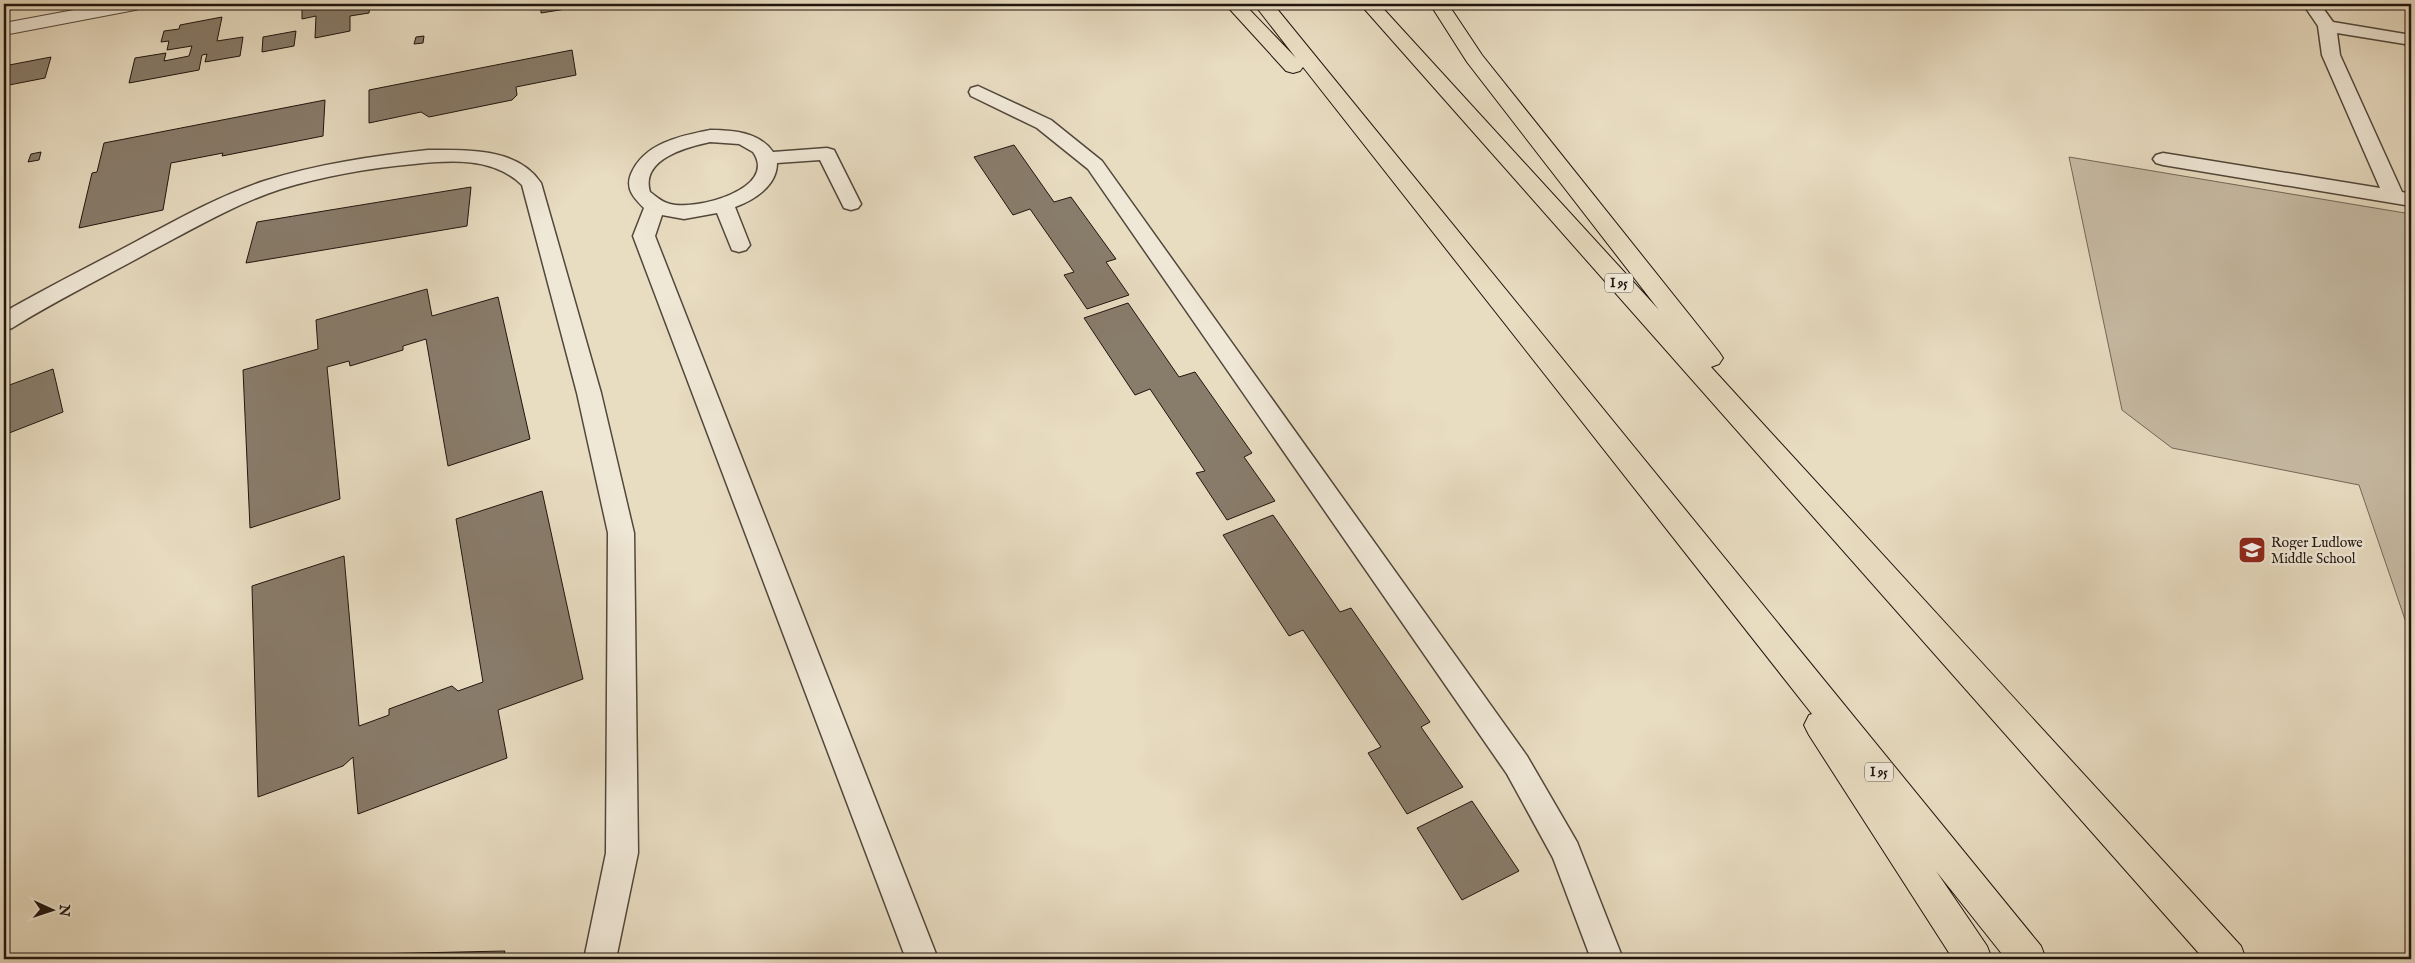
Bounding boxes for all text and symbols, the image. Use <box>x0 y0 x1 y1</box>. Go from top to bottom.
road number: I 95 <box>1605 274 1633 292</box>
place label: Roger Ludlowe Middle School <box>2271 534 2363 568</box>
school or university icon: Roger Ludlowe Middle School <box>2237 535 2267 565</box>
road number: I 95 <box>1865 762 1893 782</box>
north arrow <box>28 886 78 936</box>
text: N <box>55 903 73 917</box>

